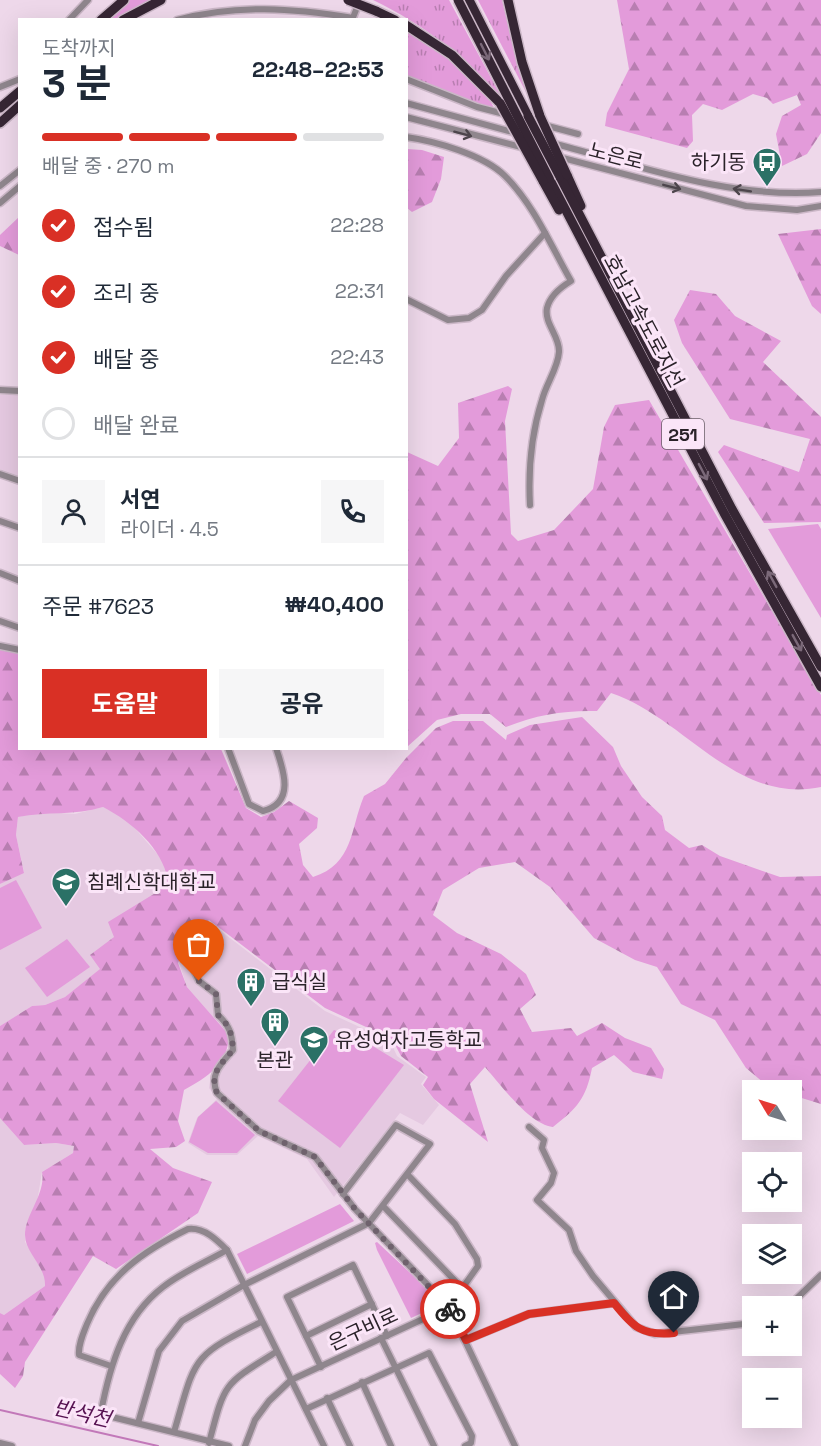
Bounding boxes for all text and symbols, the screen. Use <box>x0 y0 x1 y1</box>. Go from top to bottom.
text: 도착까지 <box>42 35 116 61</box>
one-way arrow <box>479 43 491 60</box>
text: 22:48–22:53 <box>252 55 384 83</box>
text: 3 분 <box>42 59 112 108</box>
one-way arrow <box>453 128 472 140</box>
street label: 노은로 <box>586 137 646 175</box>
bus stop icon: 하기동 <box>751 146 783 188</box>
place label: 하기동 <box>691 149 746 175</box>
text: 배달 중 · 270 m <box>42 153 175 179</box>
one-way arrow <box>662 182 681 194</box>
one-way arrow <box>732 185 752 196</box>
icon: check <box>42 209 75 242</box>
text: 22:28 <box>330 212 384 238</box>
text: 접수됨 <box>93 213 154 241</box>
street label: 호남고속도로지선 <box>598 250 690 392</box>
icon: check <box>42 275 75 308</box>
text: 22:31 <box>335 278 384 304</box>
text: 조리 중 <box>93 279 159 307</box>
icon: check <box>42 341 75 374</box>
text: 22:43 <box>330 344 384 370</box>
text: 배달 중 <box>93 345 159 373</box>
text: 배달 완료 <box>93 411 180 439</box>
road number: 251 <box>662 419 704 449</box>
one-way arrow <box>698 463 709 481</box>
button: person <box>42 480 105 543</box>
button: phone <box>321 480 384 543</box>
text: 서연 <box>120 485 160 513</box>
text: 라이더 · 4.5 <box>120 516 219 542</box>
one-way arrow <box>766 571 778 588</box>
text: ₩40,400 <box>285 590 384 618</box>
text: 주문 #7623 <box>42 592 154 620</box>
one-way arrow <box>791 634 803 651</box>
button: 도움말 <box>42 669 207 738</box>
button: 공유 <box>219 669 384 738</box>
school or university icon: 침례신학대학교 <box>50 866 82 908</box>
place label: 침례신학대학교 <box>87 869 216 895</box>
pin <box>173 919 224 981</box>
icon: bag <box>182 928 215 961</box>
building icon: 급식실 <box>235 966 267 1008</box>
place label: 급식실 <box>272 969 327 995</box>
building icon: 본관 <box>259 1006 291 1048</box>
school or university icon: 유성여자고등학교 <box>298 1024 330 1066</box>
place label: 유성여자고등학교 <box>335 1027 482 1053</box>
place label: 본관 <box>257 1047 293 1073</box>
north arrow <box>742 1080 802 1140</box>
map controls <box>742 1080 802 1428</box>
button: locate <box>742 1152 802 1212</box>
button: layers <box>742 1224 802 1284</box>
pin <box>648 1271 699 1333</box>
courier <box>420 1279 480 1339</box>
icon: home <box>657 1280 690 1313</box>
icon: bike <box>434 1293 467 1326</box>
button: + <box>742 1296 802 1356</box>
street label: 은구비로 <box>324 1302 402 1356</box>
button: − <box>742 1368 802 1428</box>
water label: 반석천 <box>51 1393 116 1433</box>

